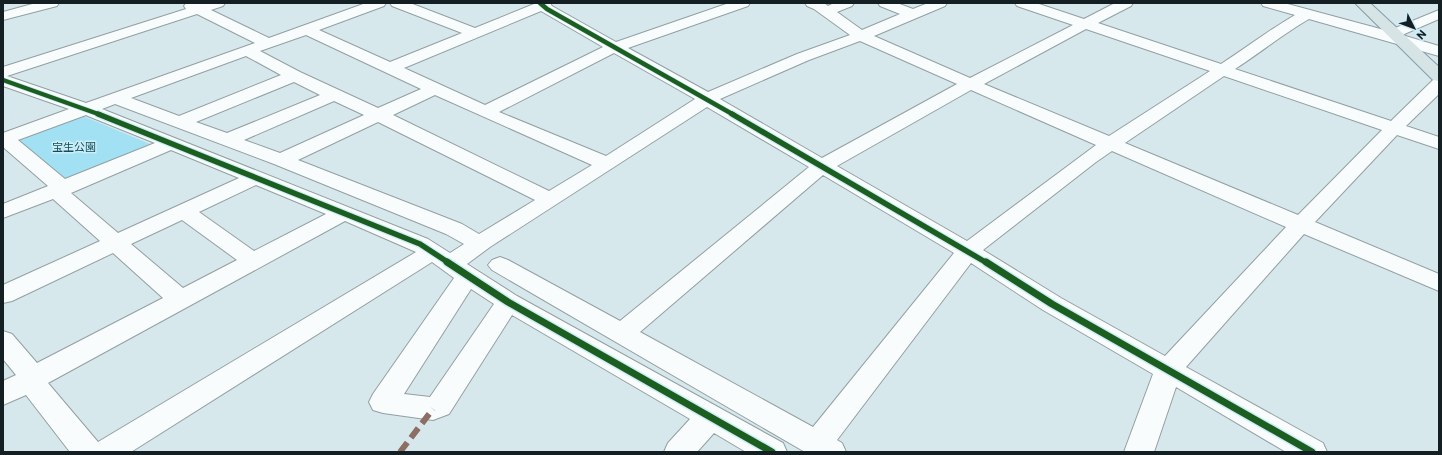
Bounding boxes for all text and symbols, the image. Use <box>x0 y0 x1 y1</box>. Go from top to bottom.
north arrow <box>1394 8 1434 48</box>
text: N <box>1414 28 1429 42</box>
park label: 宝生公園 <box>52 140 96 153</box>

